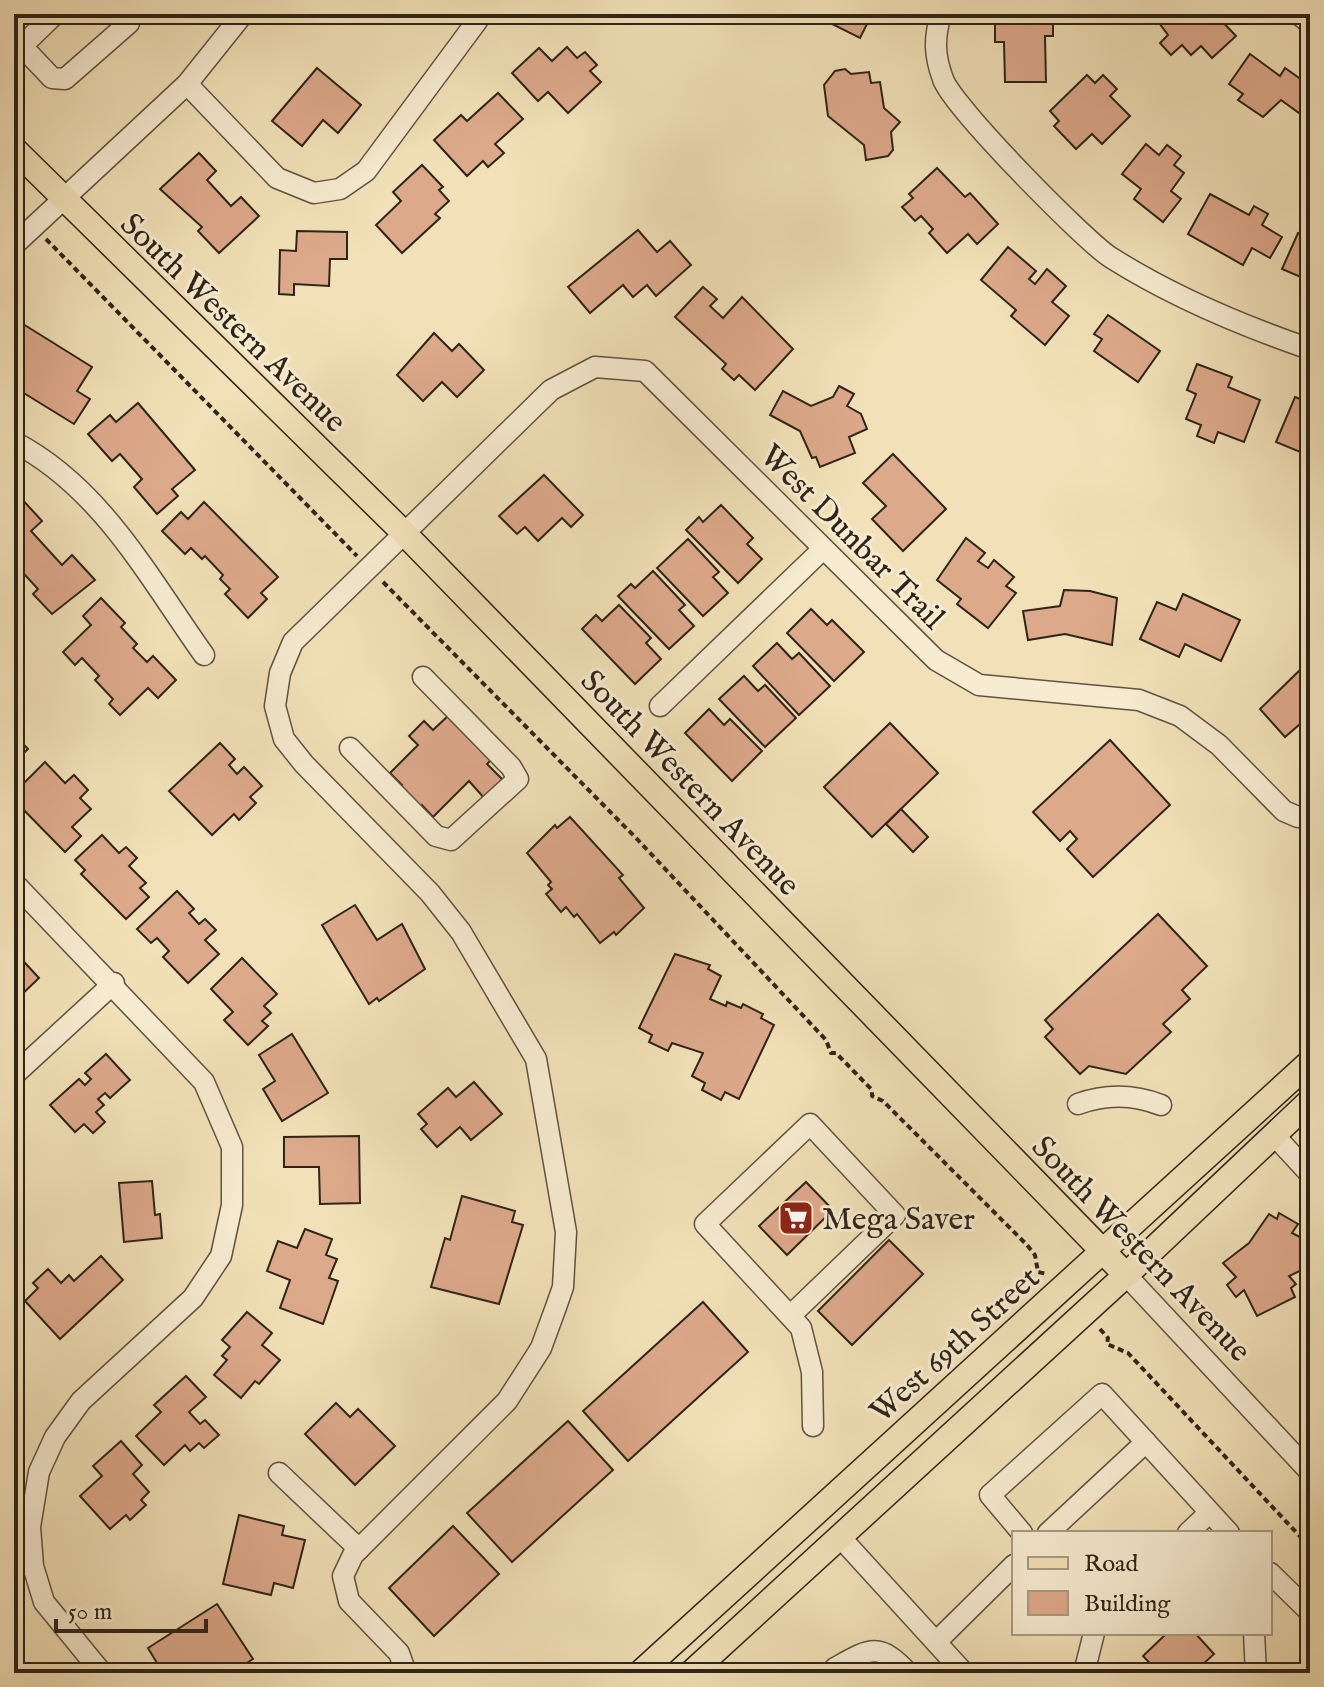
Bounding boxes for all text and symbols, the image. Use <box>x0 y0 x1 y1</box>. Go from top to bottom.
street label: South Western Avenue <box>110 205 354 442</box>
street label: West Dunbar Trail <box>750 436 953 639</box>
street label: South Western Avenue <box>571 662 808 906</box>
street label: South Western Avenue <box>1022 1128 1259 1372</box>
supermarket icon: Mega Saver <box>777 1199 815 1237</box>
place label: Mega Saver <box>822 1200 975 1241</box>
street label: West 69th Street <box>862 1259 1049 1433</box>
legend <box>1012 1531 1272 1635</box>
text: Road <box>1084 1549 1138 1580</box>
scale bar <box>56 1583 206 1633</box>
text: Building <box>1084 1589 1171 1620</box>
text: 50 m <box>68 1597 112 1628</box>

